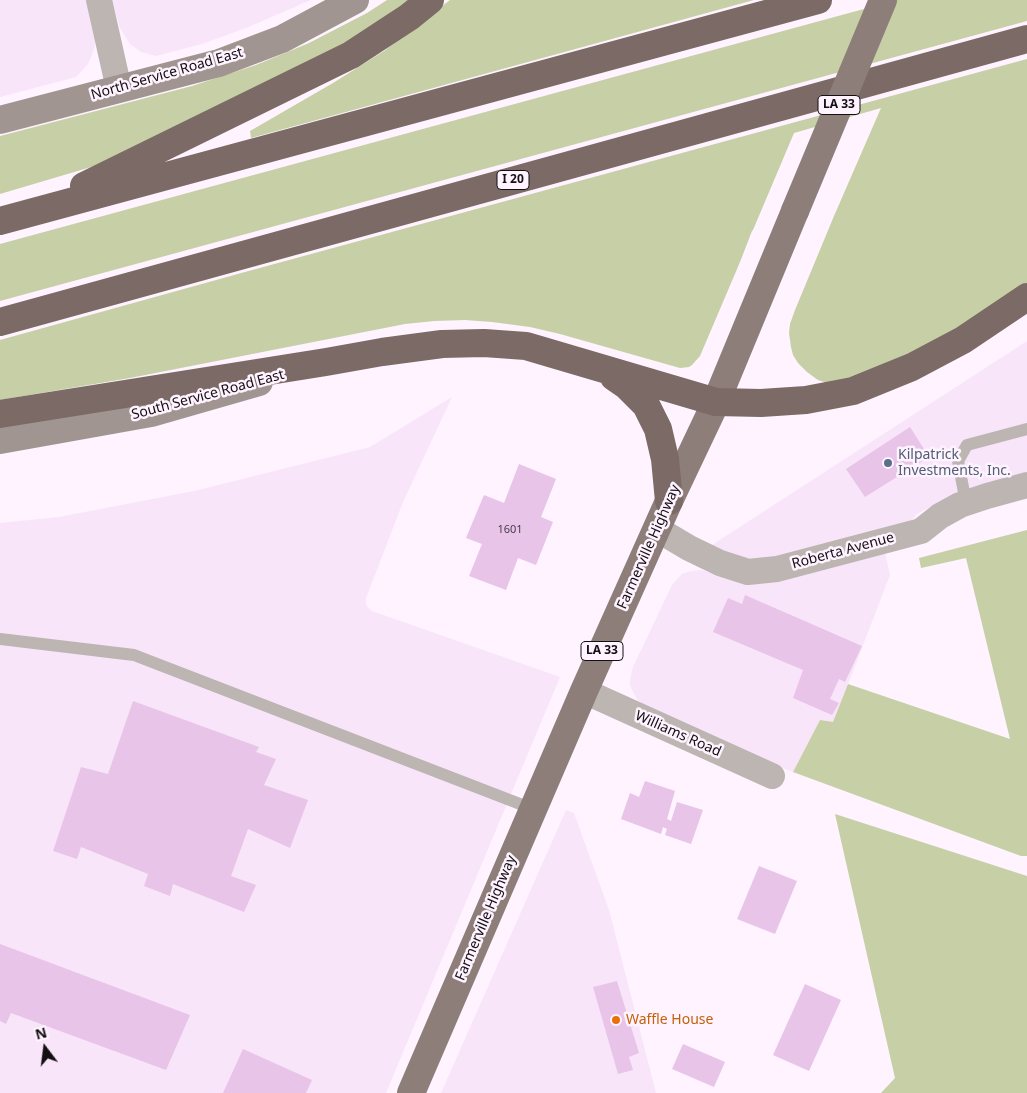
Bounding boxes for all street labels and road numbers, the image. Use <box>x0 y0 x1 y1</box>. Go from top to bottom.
street label: North Service Road East <box>89 44 245 104</box>
road number: LA 33 <box>818 96 860 114</box>
road number: I 20 <box>497 170 529 190</box>
street label: South Service Road East <box>130 367 286 423</box>
street label: Farmerville Highway <box>614 482 684 612</box>
street label: Roberta Avenue <box>790 529 896 573</box>
road number: LA 33 <box>581 641 623 660</box>
street label: Williams Road <box>632 708 724 760</box>
street label: Farmerville Highway <box>452 853 520 983</box>

